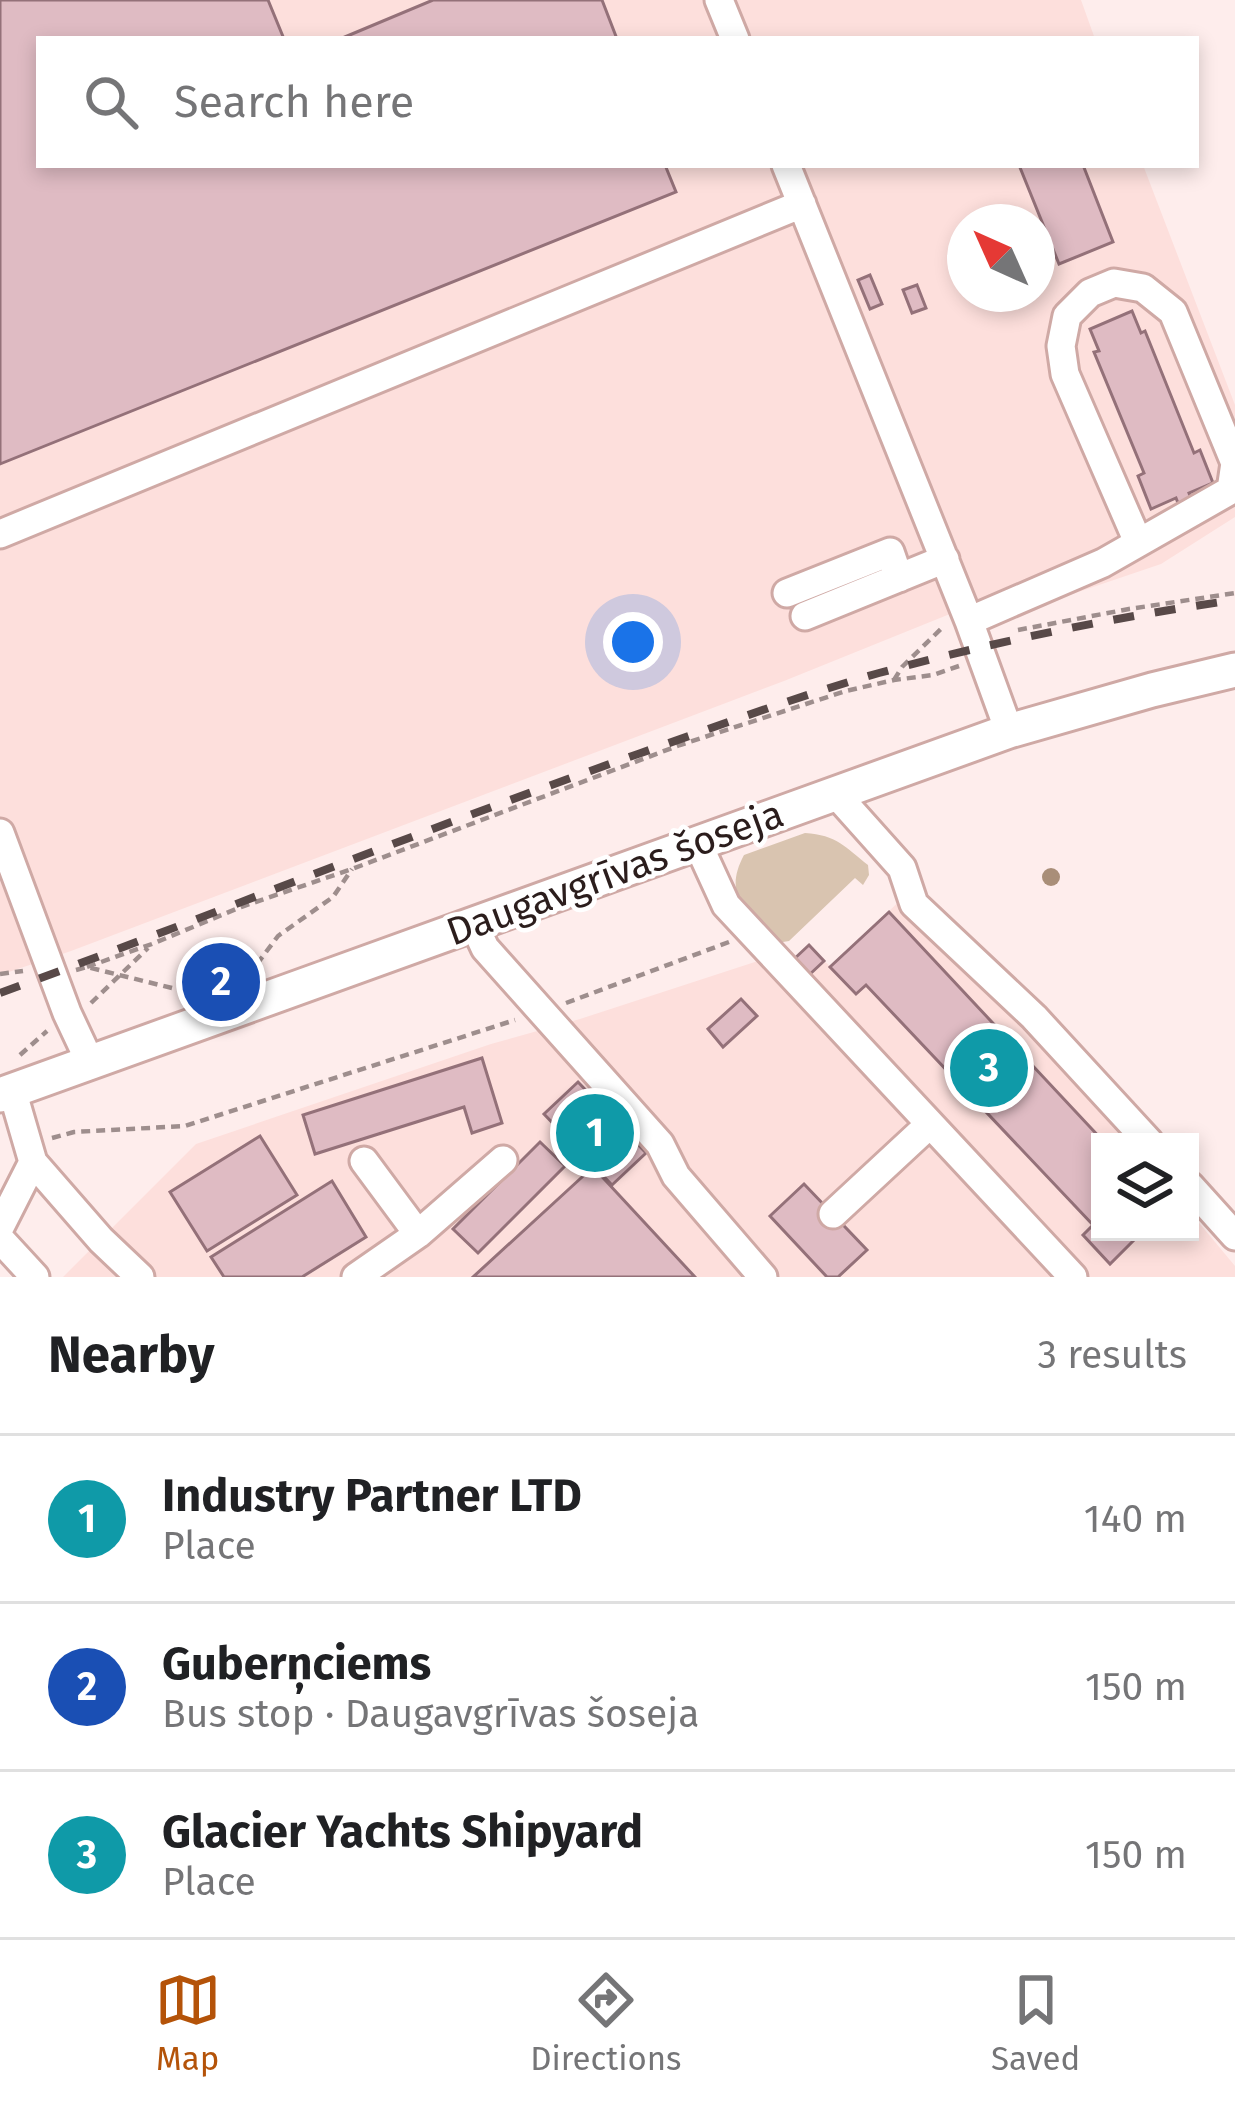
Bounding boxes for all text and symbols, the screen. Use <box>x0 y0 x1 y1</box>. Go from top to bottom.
search box <box>36 36 1199 168</box>
icon: search <box>78 69 144 135</box>
text: Search here <box>174 75 414 129</box>
north arrow <box>947 204 1055 312</box>
your location <box>603 612 663 672</box>
street label: Daugavgrīvas šoseja <box>440 791 790 955</box>
pin: 2 <box>182 937 260 1027</box>
pin: 3 <box>950 1023 1028 1113</box>
pin: 1 <box>556 1088 634 1178</box>
map controls <box>1091 1133 1199 1241</box>
button: layers <box>1091 1133 1199 1241</box>
text: Nearby <box>48 1324 214 1386</box>
text: 3 results <box>1037 1332 1187 1378</box>
text: Industry Partner LTD <box>162 1469 582 1523</box>
text: 1 <box>78 1496 96 1542</box>
text: 140 m <box>1084 1496 1187 1542</box>
text: Place <box>162 1523 256 1569</box>
text: Guberņciems <box>162 1637 431 1691</box>
text: 2 <box>77 1664 97 1710</box>
text: 150 m <box>1085 1664 1187 1710</box>
text: Bus stop · Daugavgrīvas šoseja <box>162 1691 699 1737</box>
text: Glacier Yachts Shipyard <box>162 1805 643 1859</box>
text: 3 <box>77 1832 97 1878</box>
text: 150 m <box>1085 1832 1187 1878</box>
text: Place <box>162 1859 256 1905</box>
tab: Map <box>155 1967 221 2079</box>
tab: Directions <box>530 1967 682 2079</box>
tab: Saved <box>991 1967 1080 2079</box>

